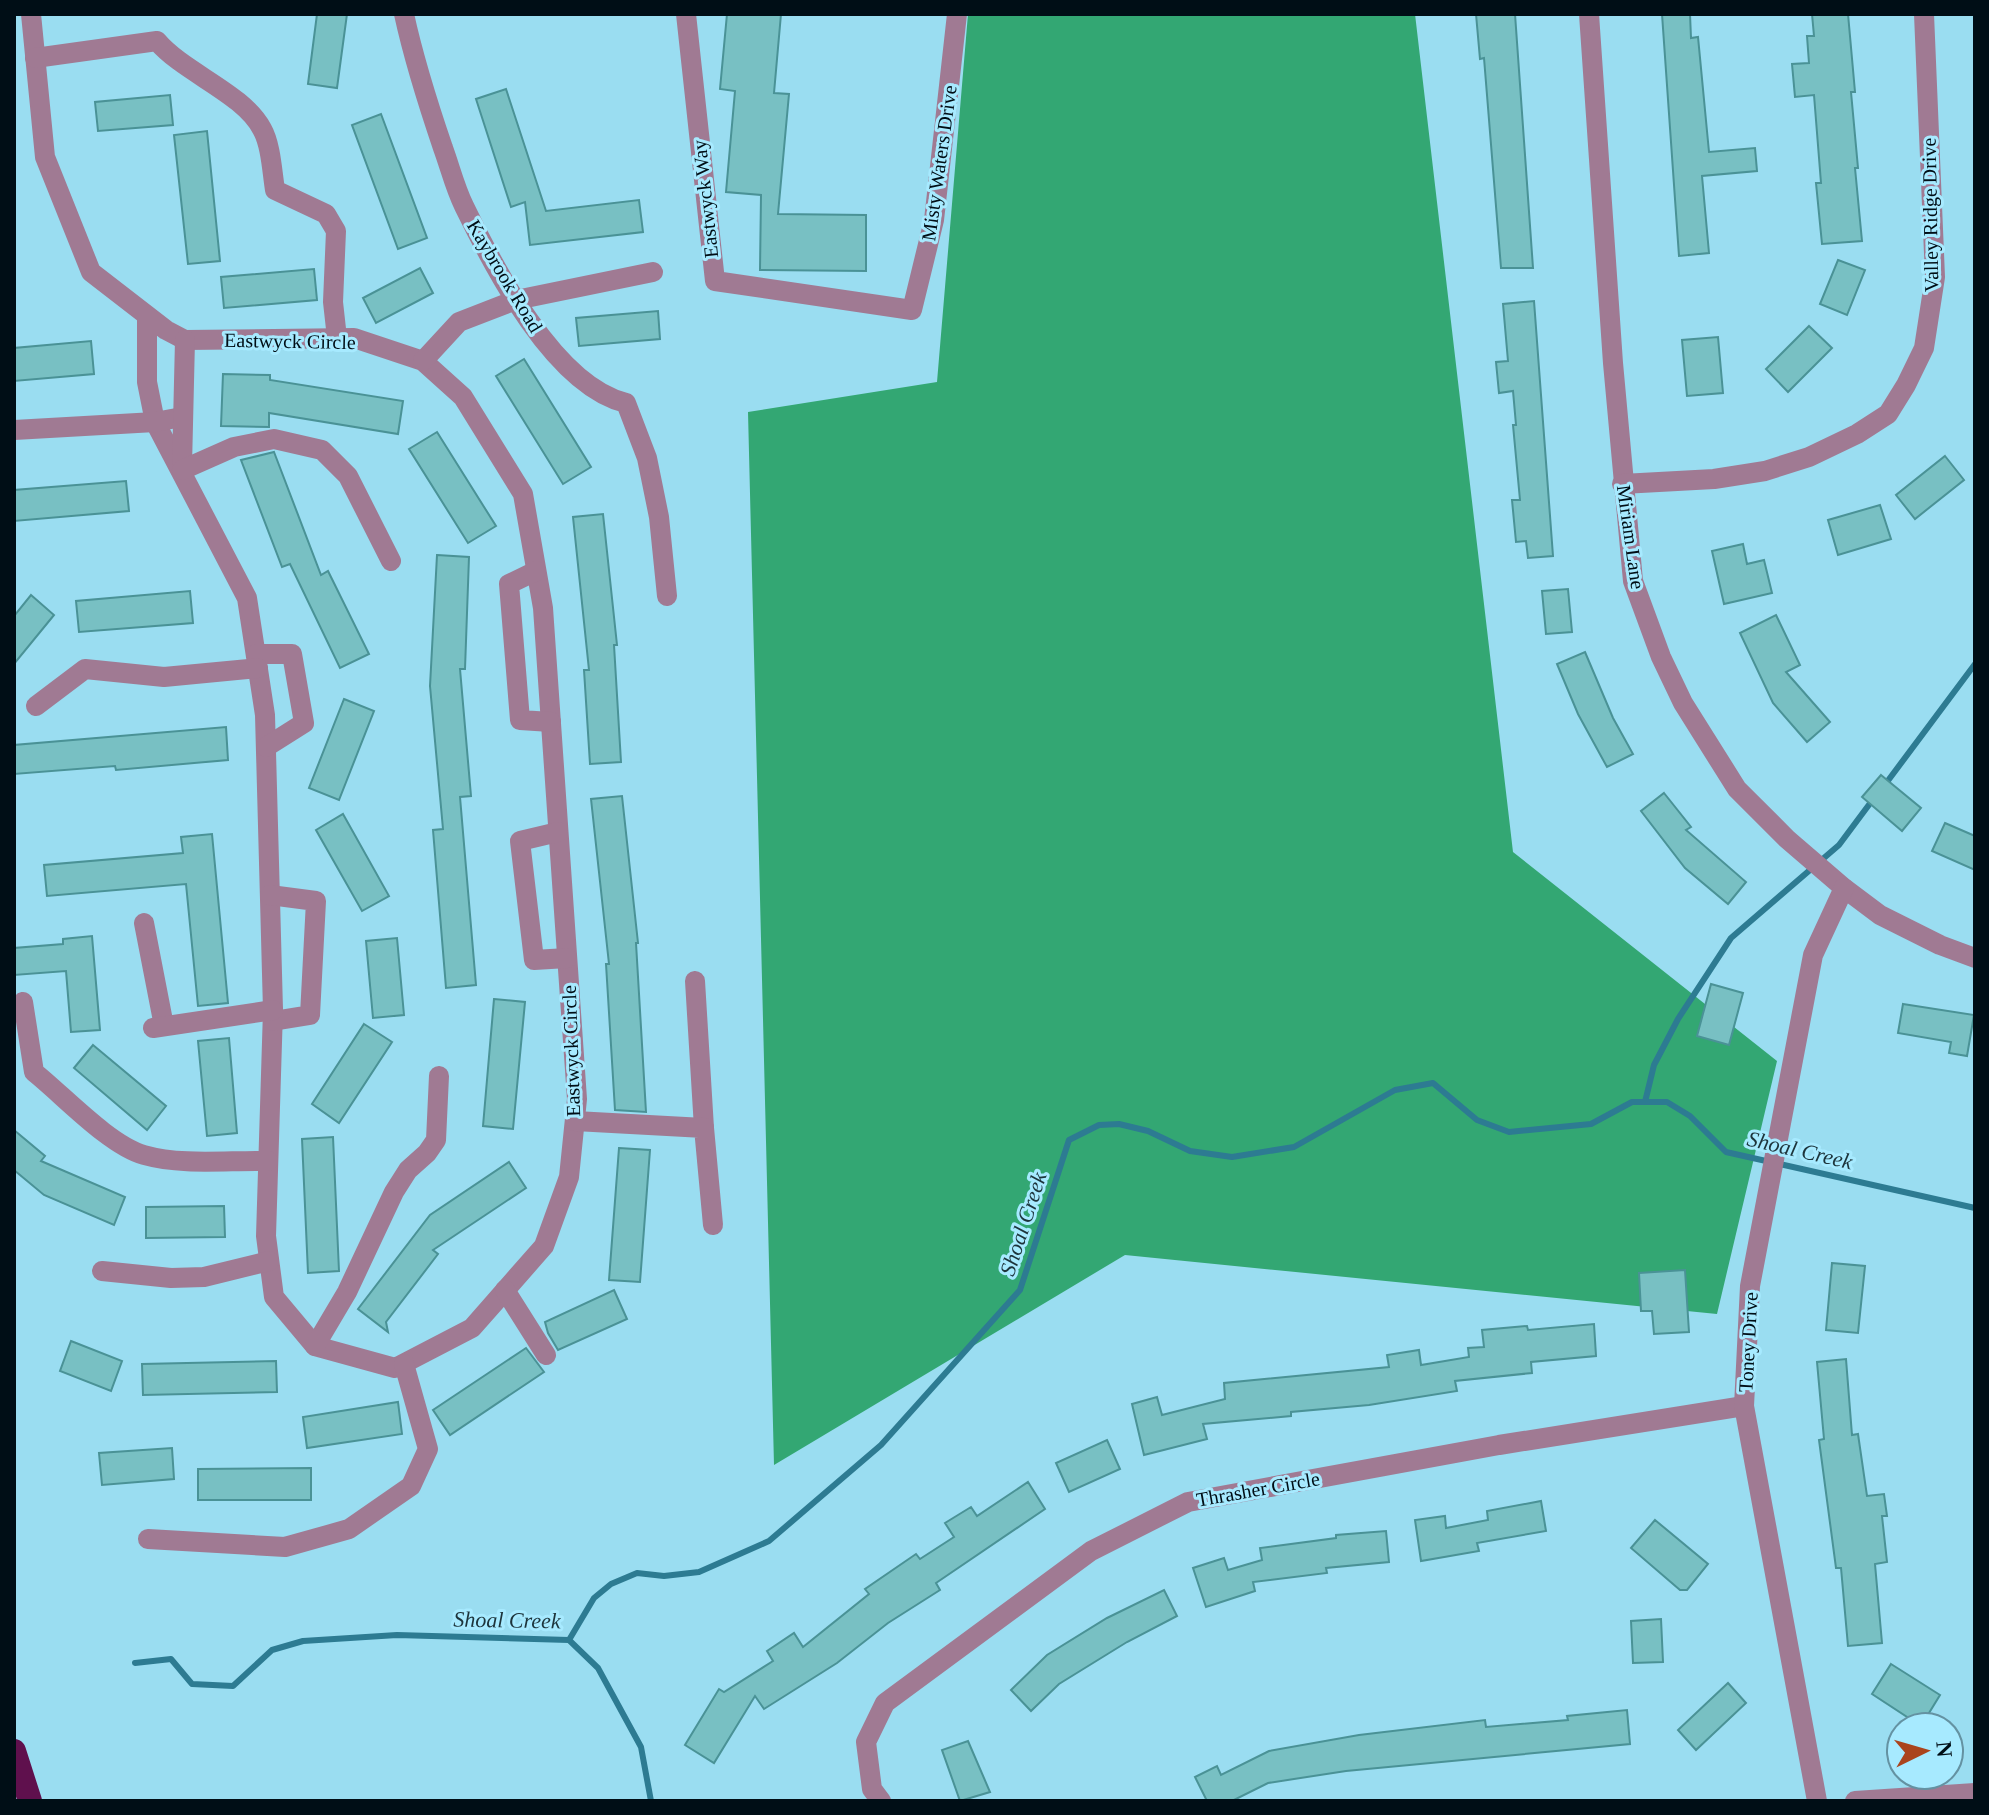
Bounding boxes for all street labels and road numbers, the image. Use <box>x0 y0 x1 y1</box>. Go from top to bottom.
street label: Misty Waters Drive <box>917 84 962 242</box>
street label: Valley Ridge Drive <box>1918 137 1943 292</box>
street label: Eastwyck Way <box>688 139 723 259</box>
street label: Kaybrook Road <box>462 216 547 337</box>
street label: Eastwyck Circle <box>224 329 356 354</box>
street label: Miriam Lane <box>1613 483 1649 591</box>
street label: Eastwyck Circle <box>558 985 585 1117</box>
street label: Toney Drive <box>1734 1291 1763 1393</box>
street label: Thrasher Circle <box>1195 1467 1322 1511</box>

